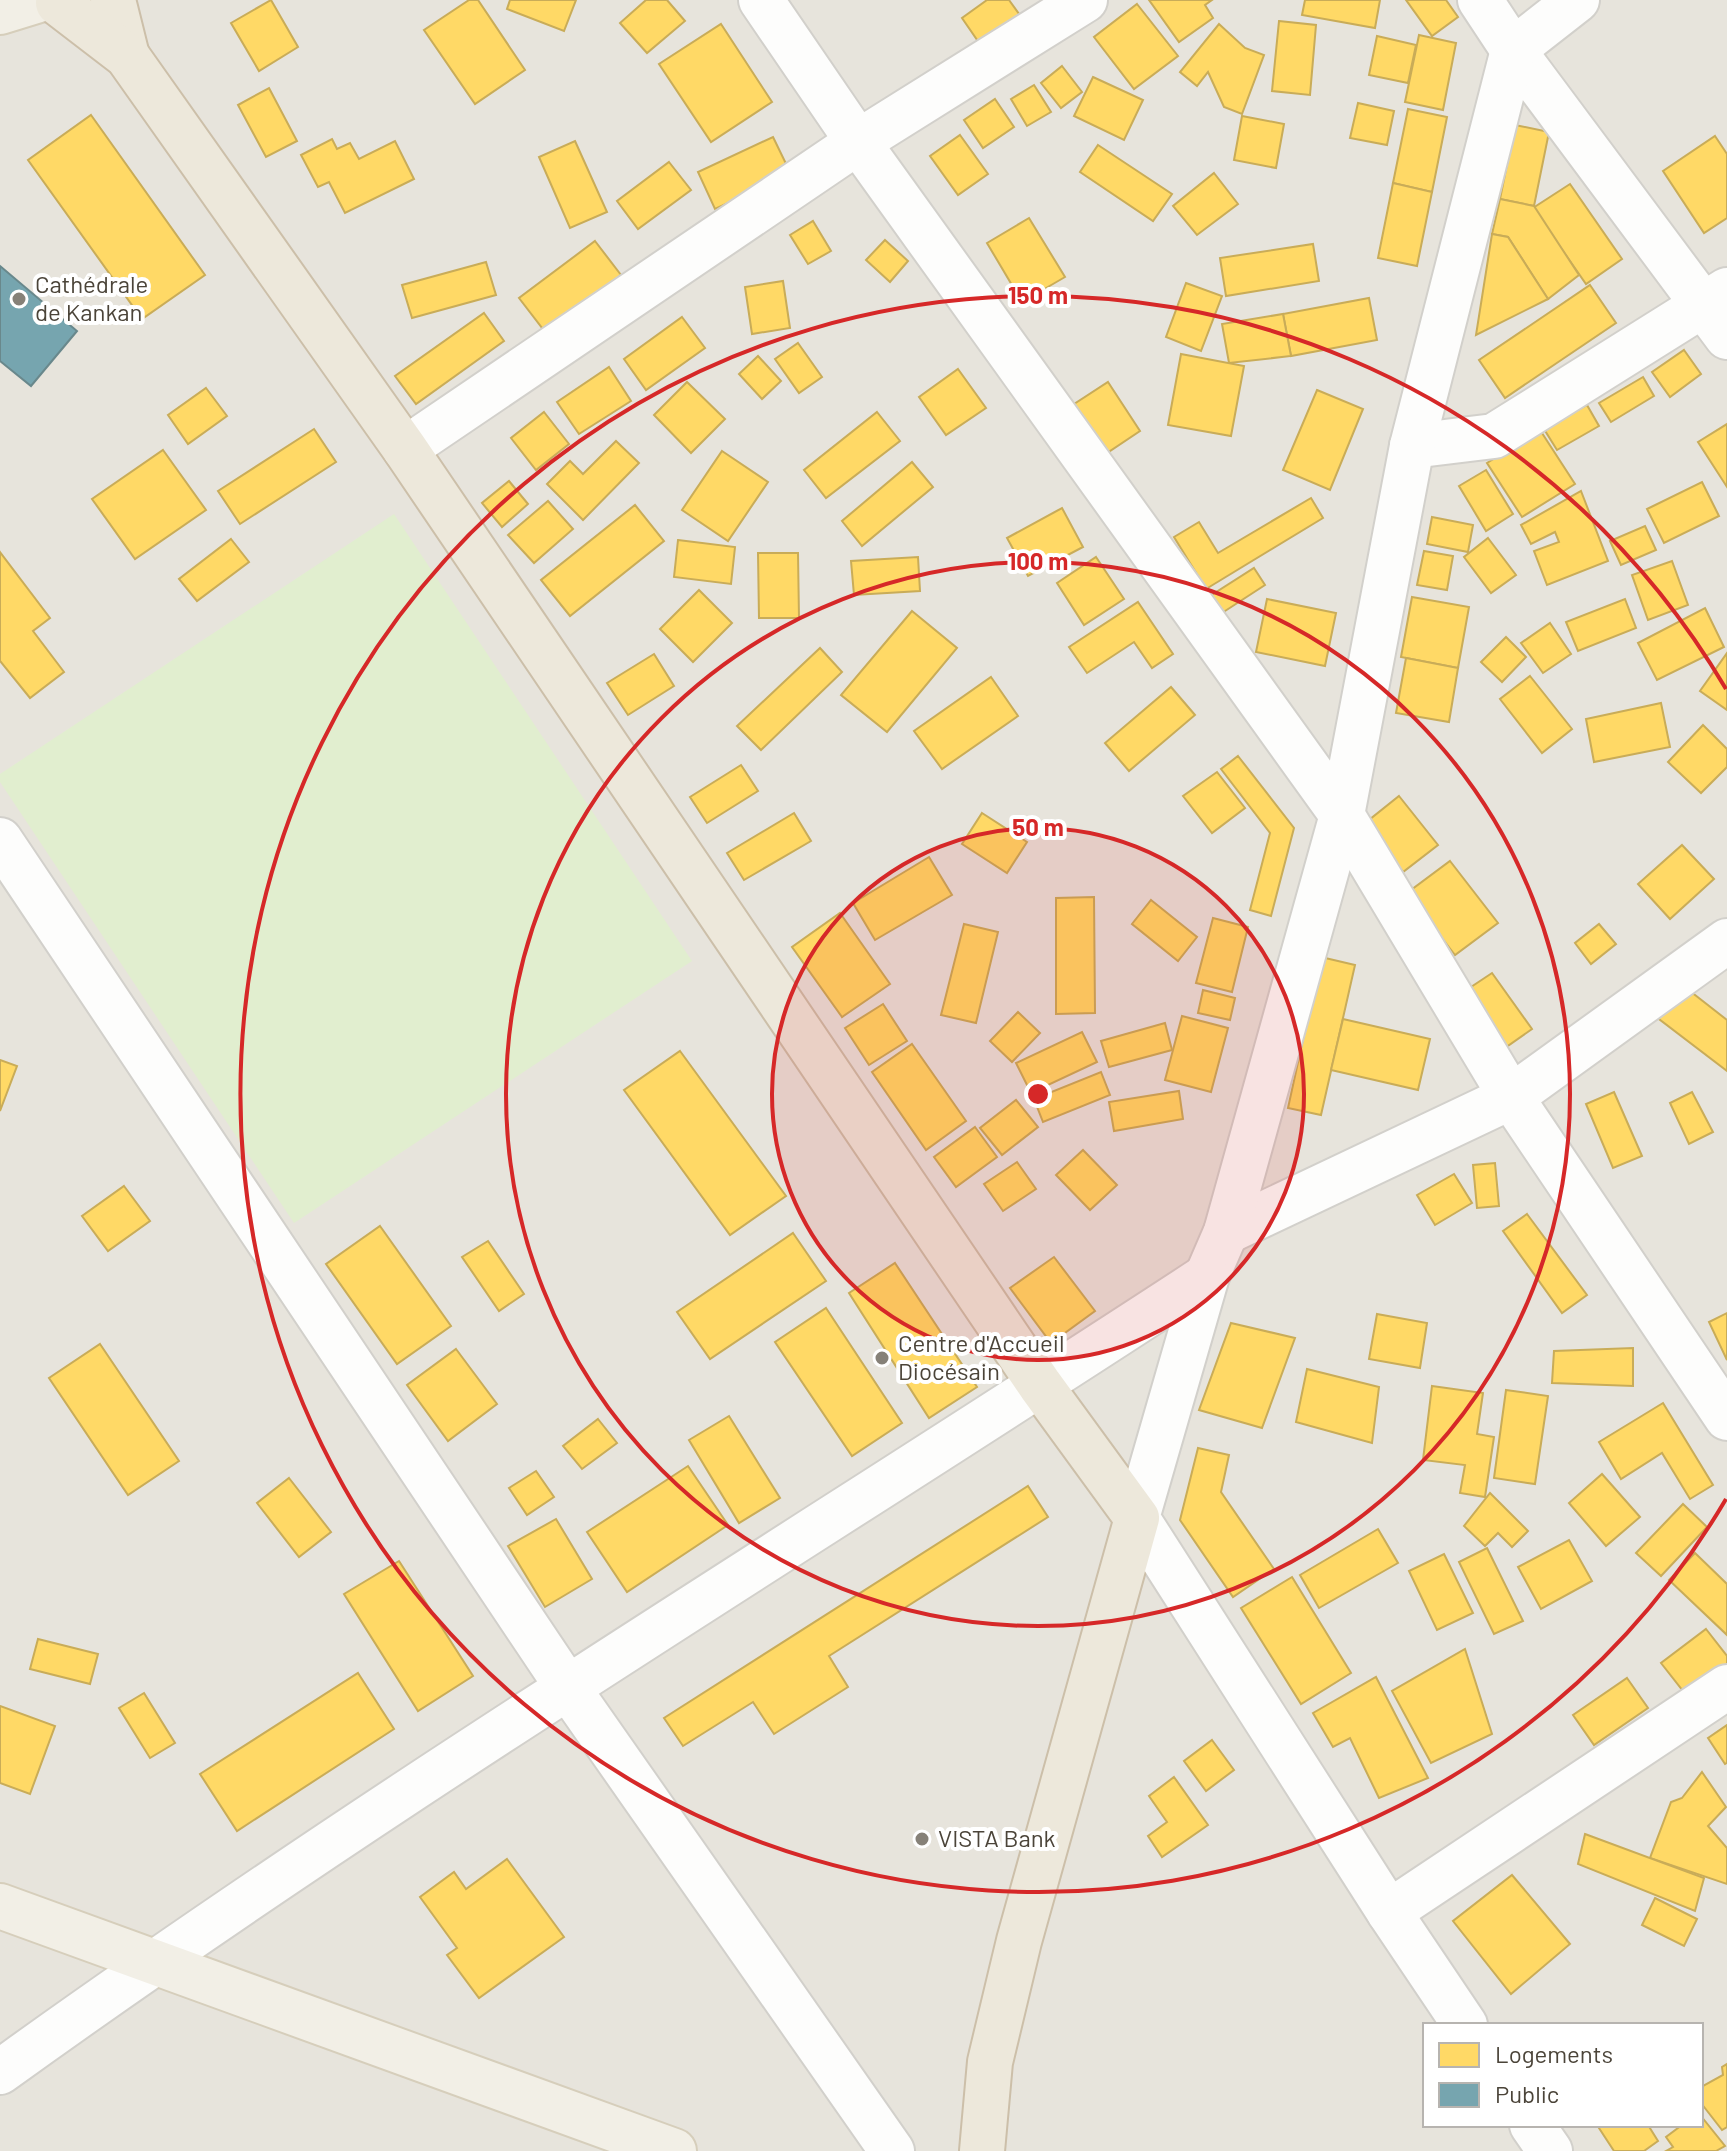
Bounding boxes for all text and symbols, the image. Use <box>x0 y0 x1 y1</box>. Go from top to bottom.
place label: Cathédrale de Kankan <box>35 269 148 326</box>
text: 150 m <box>1008 280 1068 309</box>
marker: Cathédrale de Kankan <box>10 290 28 308</box>
text: 100 m <box>1008 546 1068 575</box>
text: 50 m <box>1012 812 1064 841</box>
centre of rings <box>1024 1080 1052 1108</box>
place label: Centre d'Accueil Diocésain <box>898 1328 1065 1385</box>
marker: Centre d'Accueil Diocésain <box>873 1349 891 1367</box>
place label: VISTA Bank <box>938 1823 1056 1852</box>
marker: VISTA Bank <box>913 1830 931 1848</box>
legend <box>1423 2023 1703 2127</box>
text: Logements <box>1495 2039 1613 2068</box>
text: Public <box>1495 2079 1559 2108</box>

